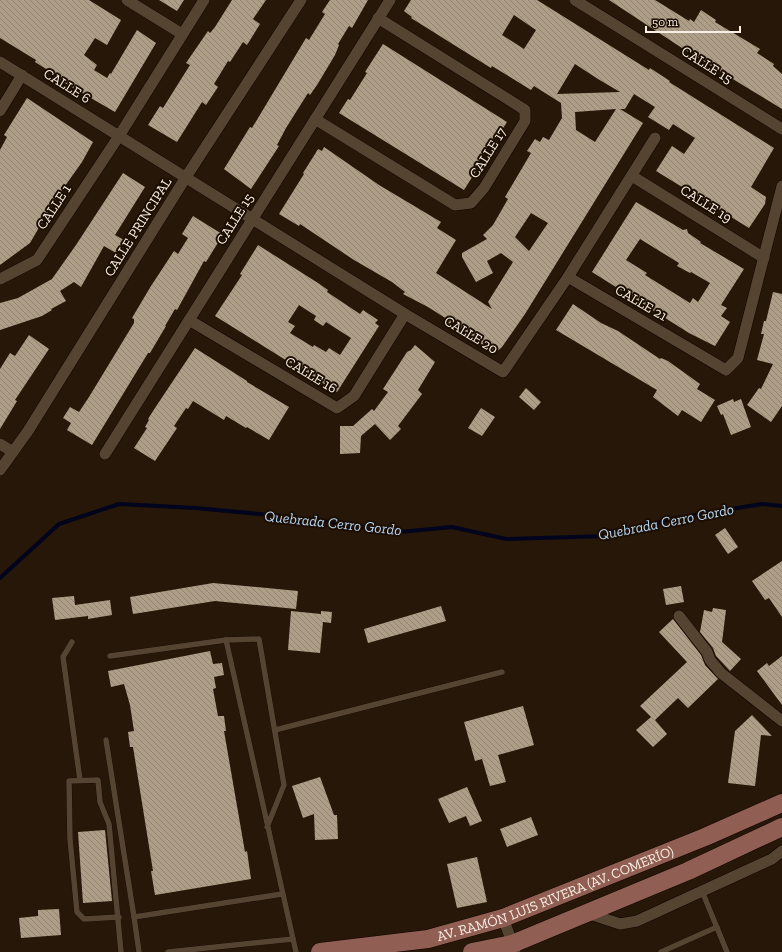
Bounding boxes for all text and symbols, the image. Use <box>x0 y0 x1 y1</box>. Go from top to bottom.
scale bar <box>646 8 740 34</box>
text: 50 m <box>652 15 679 29</box>
street label: CALLE 15 <box>678 43 736 87</box>
street label: CALLE 6 <box>40 65 94 107</box>
street label: CALLE 17 <box>466 124 510 181</box>
street label: CALLE PRINCIPAL <box>101 174 176 280</box>
street label: CALLE 1 <box>33 181 75 233</box>
street label: CALLE 19 <box>677 182 735 226</box>
street label: CALLE 15 <box>213 190 257 248</box>
street label: CALLE 21 <box>612 281 671 325</box>
street label: CALLE 20 <box>441 312 501 358</box>
street label: CALLE 16 <box>282 353 340 397</box>
water label: Quebrada Cerro Gordo <box>597 500 735 544</box>
water label: Quebrada Cerro Gordo <box>263 507 403 539</box>
street label: AV. RAMÓN LUIS RIVERA (AV. COMERÍO) <box>435 842 676 945</box>

